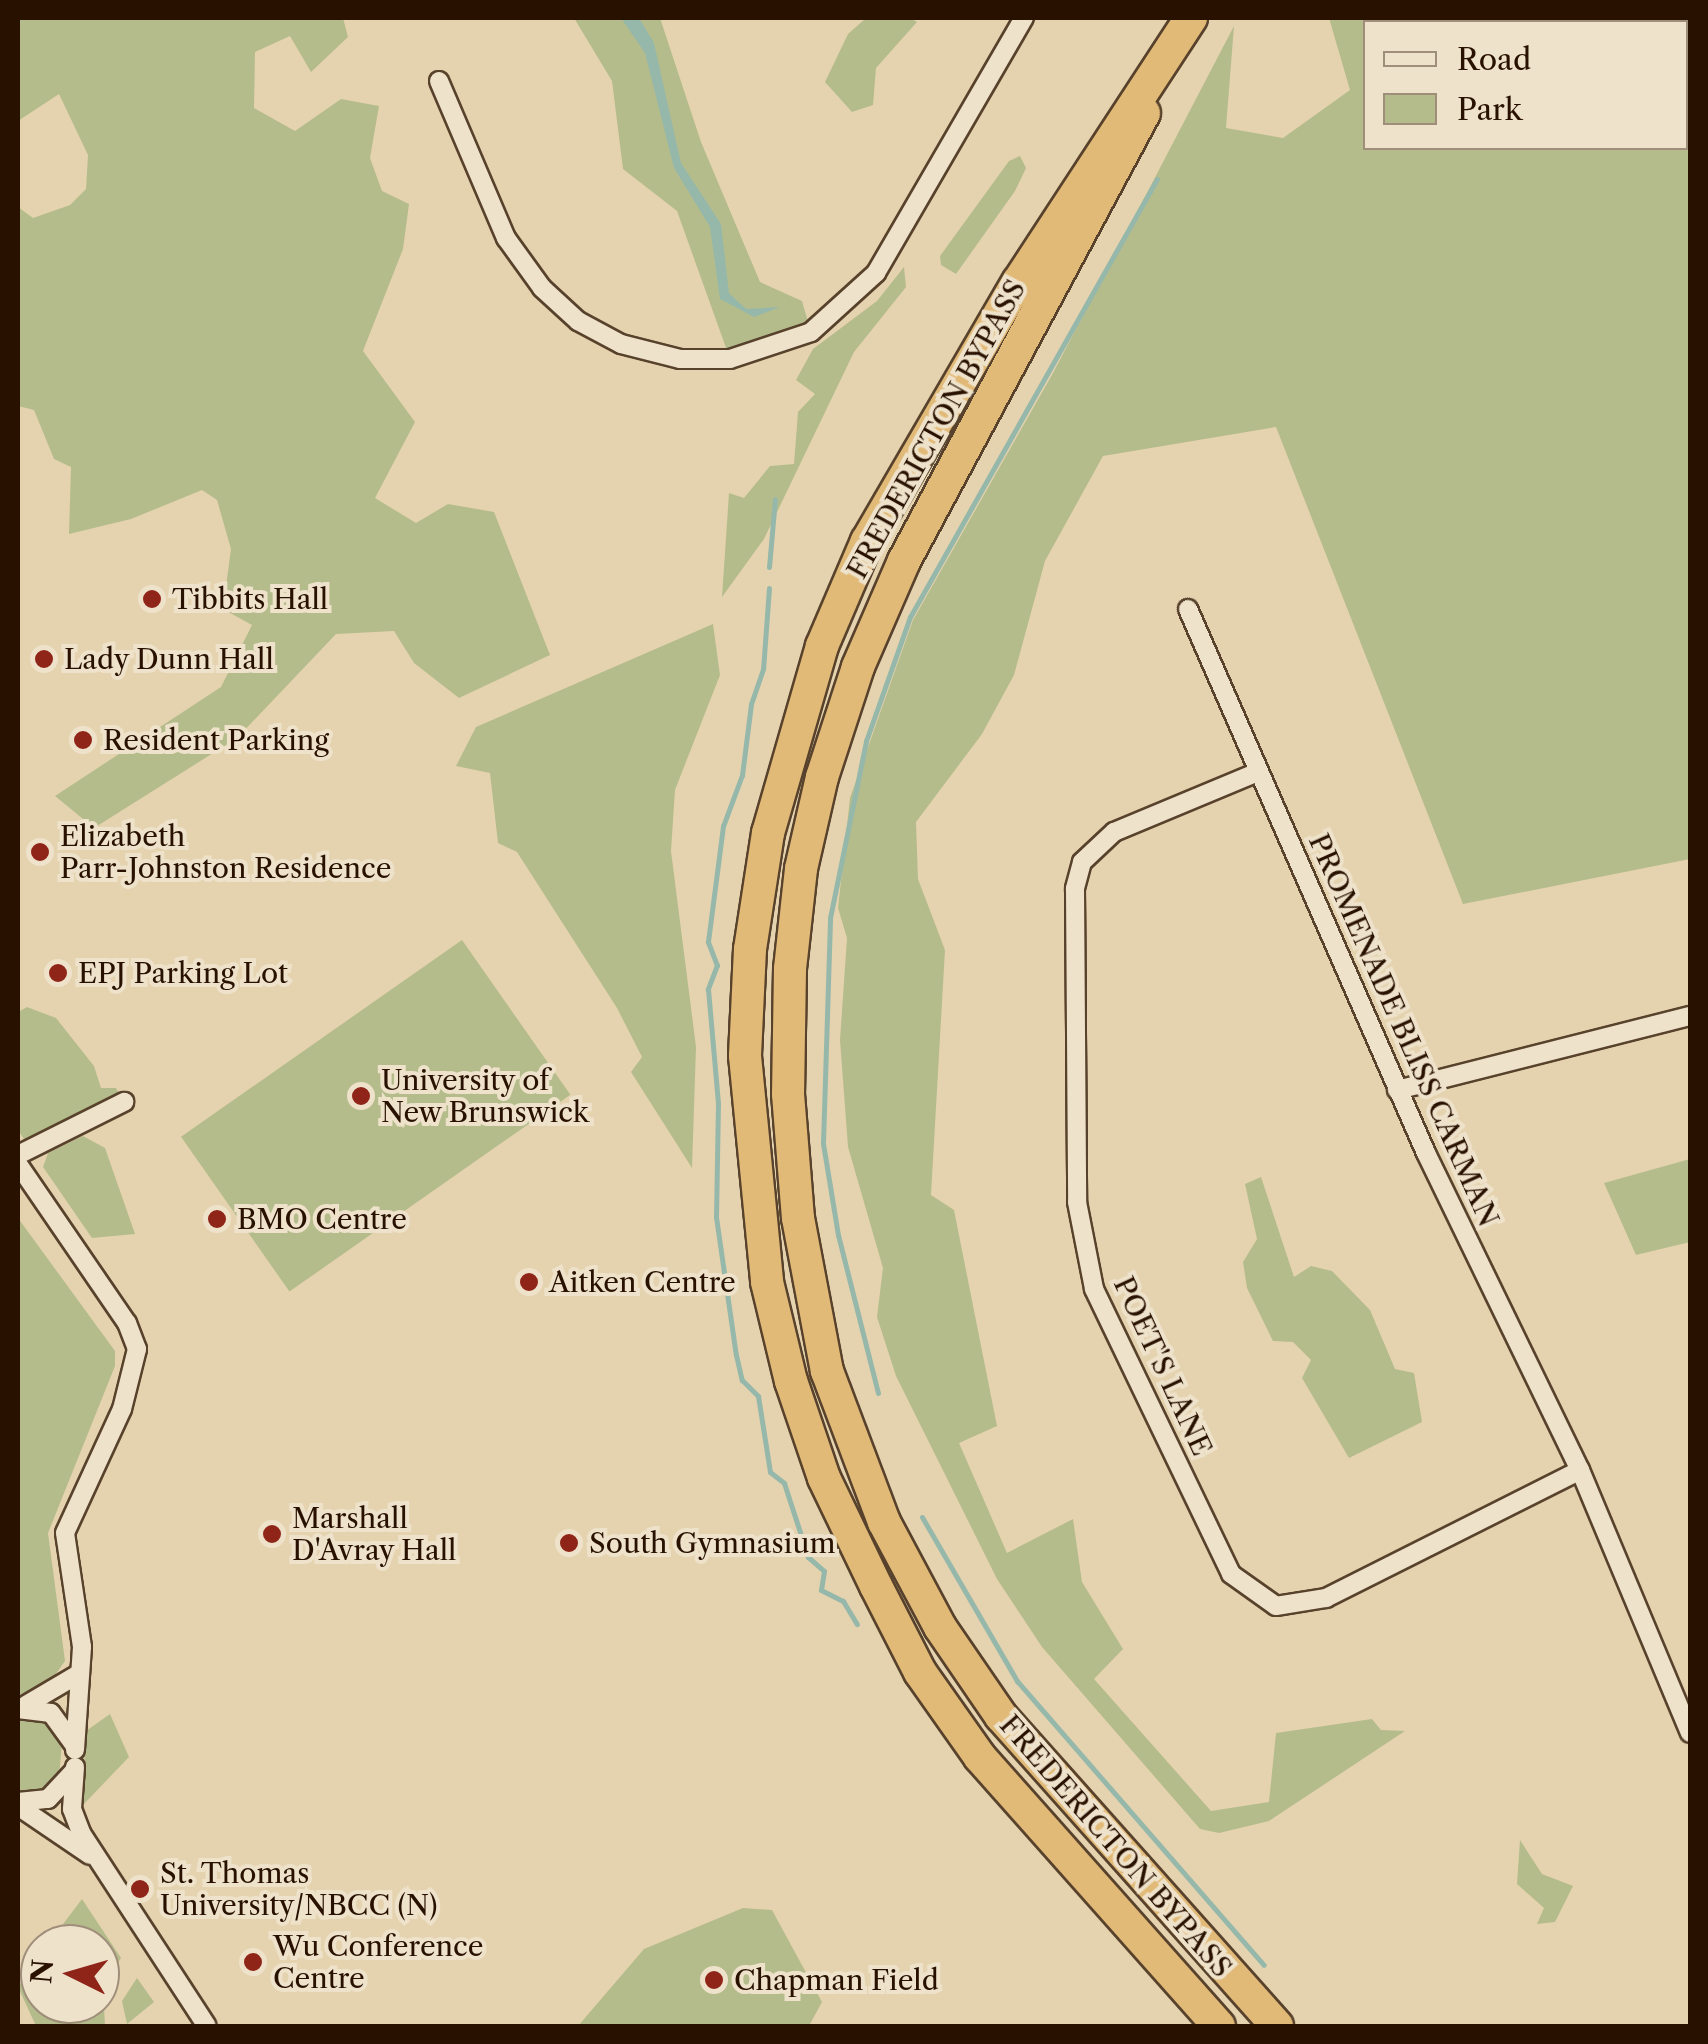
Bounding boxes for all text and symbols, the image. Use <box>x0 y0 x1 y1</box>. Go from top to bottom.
legend <box>1363 20 1688 150</box>
text: Road <box>1457 41 1531 78</box>
text: Park <box>1457 91 1522 128</box>
street label: FREDERICTON BYPASS <box>840 274 1032 584</box>
place label: Tibbits Hall <box>172 582 328 616</box>
marker: Tibbits Hall <box>141 588 163 610</box>
place label: Lady Dunn Hall <box>64 642 275 676</box>
marker: Lady Dunn Hall <box>33 648 55 670</box>
place label: Resident Parking <box>103 723 329 757</box>
marker: Resident Parking <box>72 729 94 751</box>
place label: Elizabeth Parr-Johnston Residence <box>60 819 391 885</box>
street label: PROMENADE BLISS CARMAN <box>1302 828 1506 1232</box>
marker: Elizabeth Parr-Johnston Residence <box>29 841 51 863</box>
place label: EPJ Parking Lot <box>78 956 288 990</box>
marker: EPJ Parking Lot <box>47 962 69 984</box>
place label: University of New Brunswick <box>381 1063 590 1129</box>
marker: University of New Brunswick <box>350 1085 372 1107</box>
place label: BMO Centre <box>237 1202 407 1236</box>
marker: BMO Centre <box>206 1208 228 1230</box>
place label: Aitken Centre <box>549 1265 736 1299</box>
marker: Aitken Centre <box>518 1271 540 1293</box>
street label: POET'S LANE <box>1107 1271 1219 1461</box>
place label: Marshall D'Avray Hall <box>292 1501 457 1567</box>
marker: Marshall D'Avray Hall <box>261 1523 283 1545</box>
place label: South Gymnasium <box>589 1526 835 1560</box>
marker: South Gymnasium <box>558 1532 580 1554</box>
street label: FREDERICTON BYPASS <box>993 1708 1239 1984</box>
place label: St. Thomas University/NBCC (N) <box>160 1856 438 1922</box>
marker: St. Thomas University/NBCC (N) <box>129 1878 151 1900</box>
north arrow <box>20 1924 120 2024</box>
place label: Wu Conference Centre <box>273 1929 483 1995</box>
marker: Wu Conference Centre <box>242 1951 264 1973</box>
text: N <box>24 1958 60 1985</box>
place label: Chapman Field <box>734 1963 939 1997</box>
marker: Chapman Field <box>703 1969 725 1991</box>

